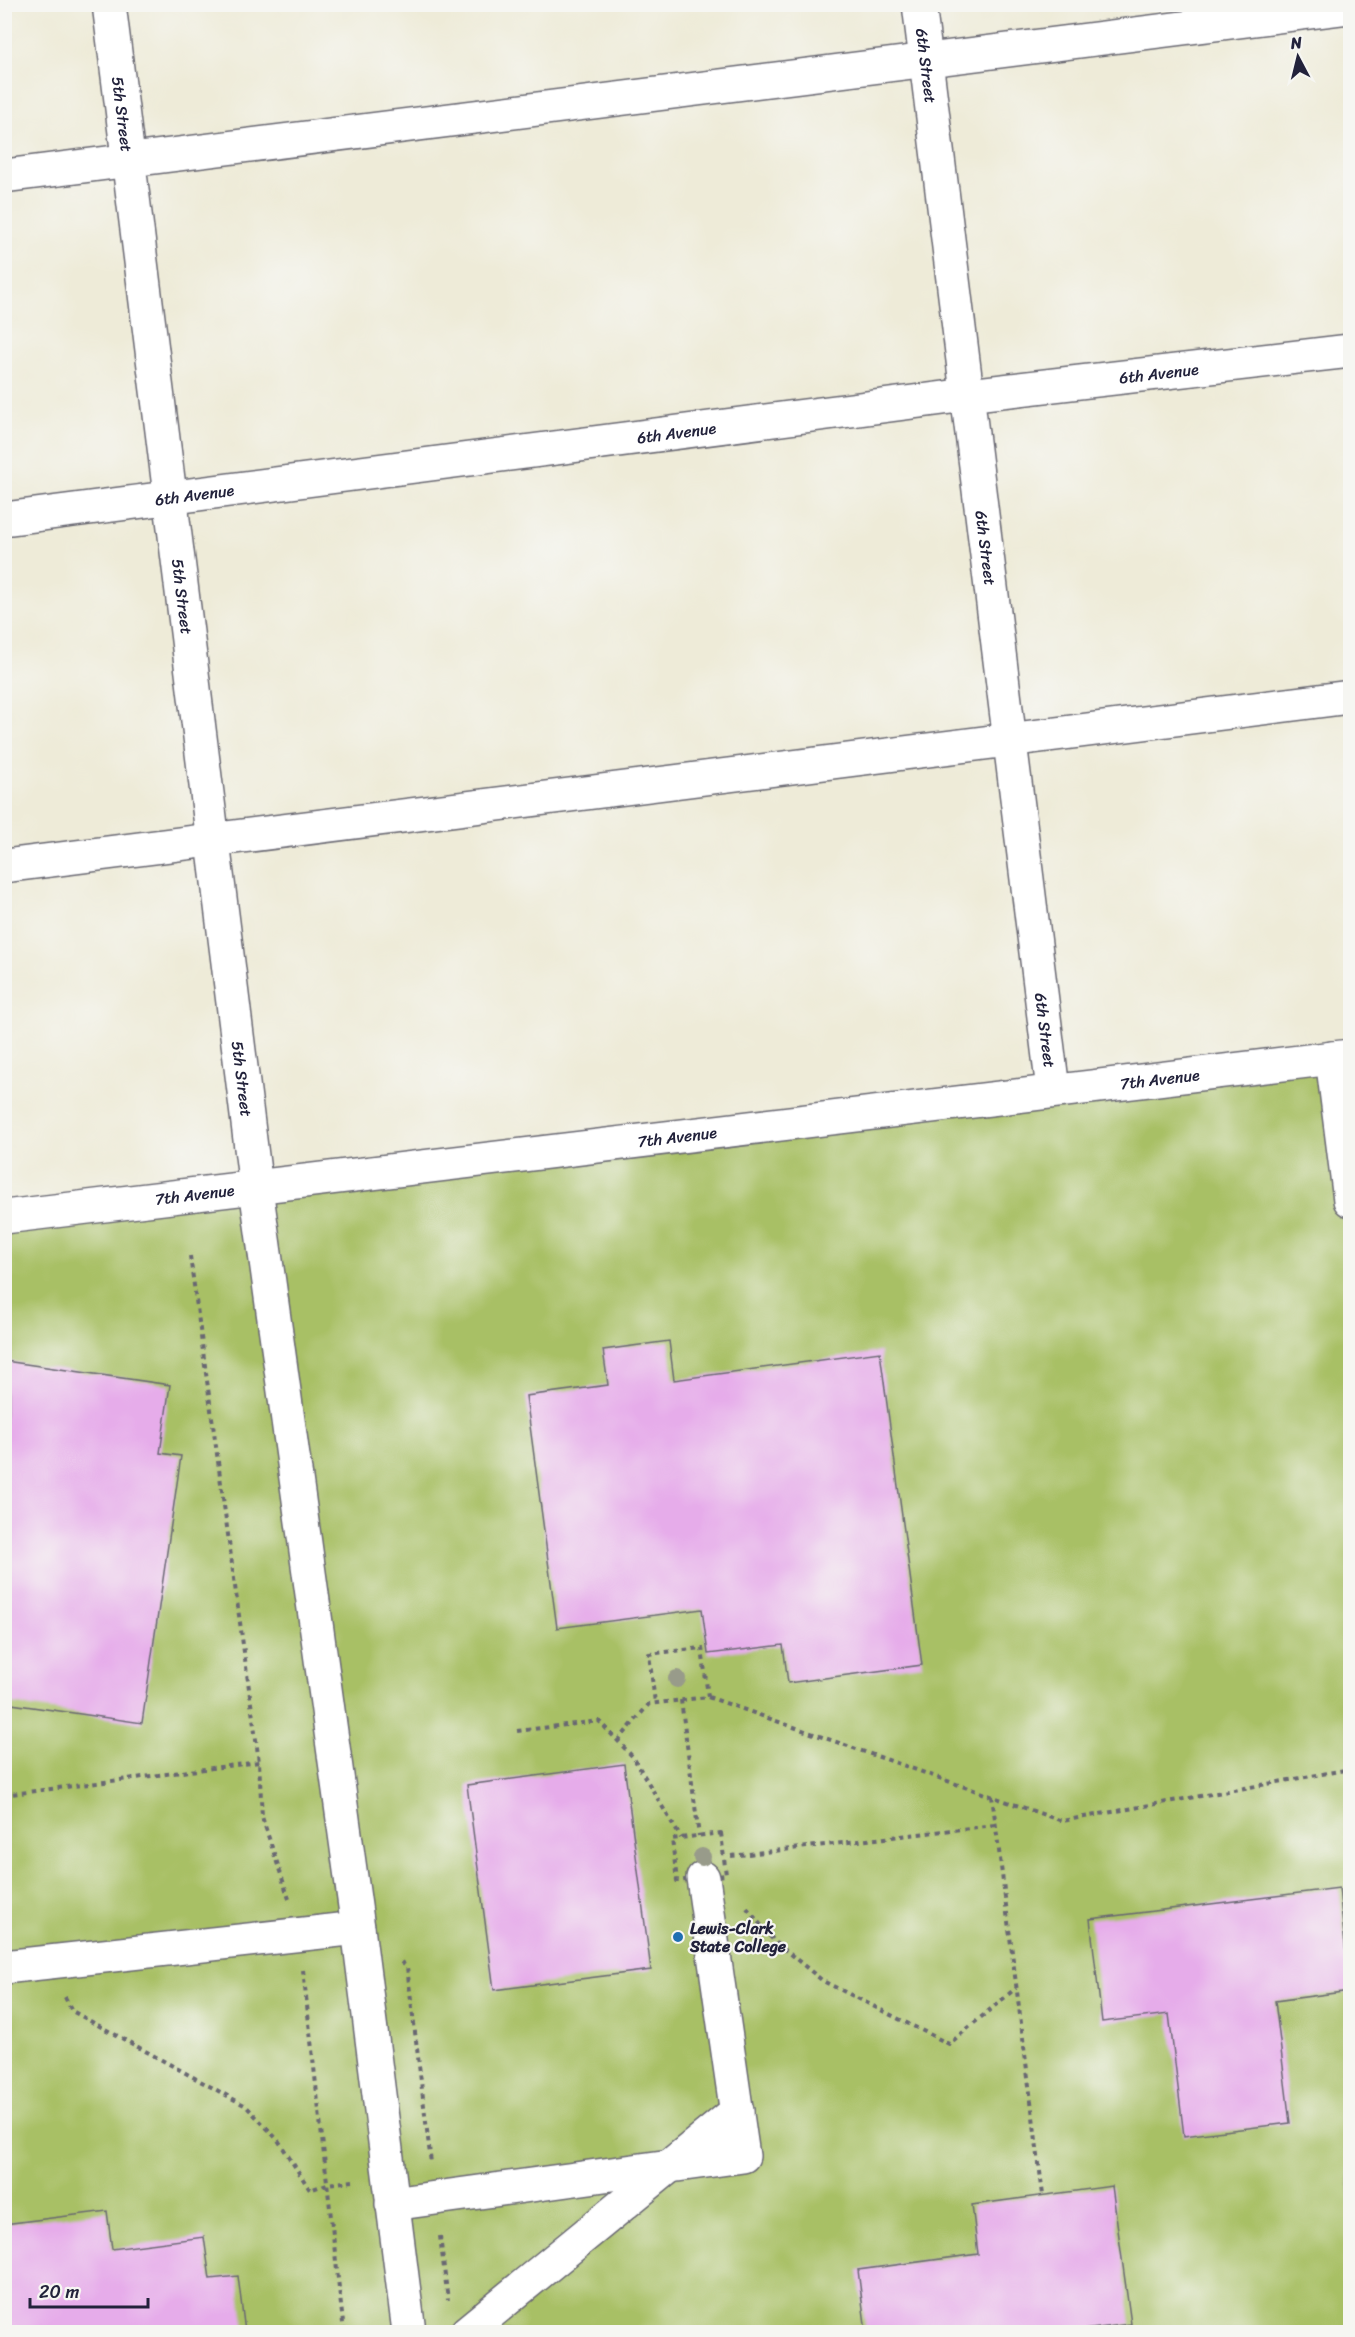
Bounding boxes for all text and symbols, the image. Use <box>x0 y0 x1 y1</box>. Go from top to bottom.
street label: 6th Street <box>907 27 945 105</box>
north arrow <box>1268 27 1328 87</box>
text: N <box>1288 27 1304 58</box>
street label: 5th Street <box>103 75 141 154</box>
street label: 6th Avenue <box>1118 354 1200 392</box>
street label: 6th Avenue <box>635 413 718 452</box>
street label: 6th Avenue <box>153 475 236 514</box>
street label: 6th Street <box>967 509 1005 587</box>
street label: 5th Street <box>163 557 201 636</box>
street label: 6th Street <box>1026 991 1064 1069</box>
street label: 5th Street <box>223 1039 261 1118</box>
street label: 7th Avenue <box>1118 1060 1201 1098</box>
street label: 7th Avenue <box>636 1118 719 1156</box>
street label: 7th Avenue <box>153 1176 236 1214</box>
place label: Lewis-Clark State College <box>689 1914 787 1961</box>
marker: Lewis-Clark State College <box>671 1930 685 1944</box>
scale bar <box>30 2271 148 2309</box>
text: 20 m <box>39 2276 79 2308</box>

